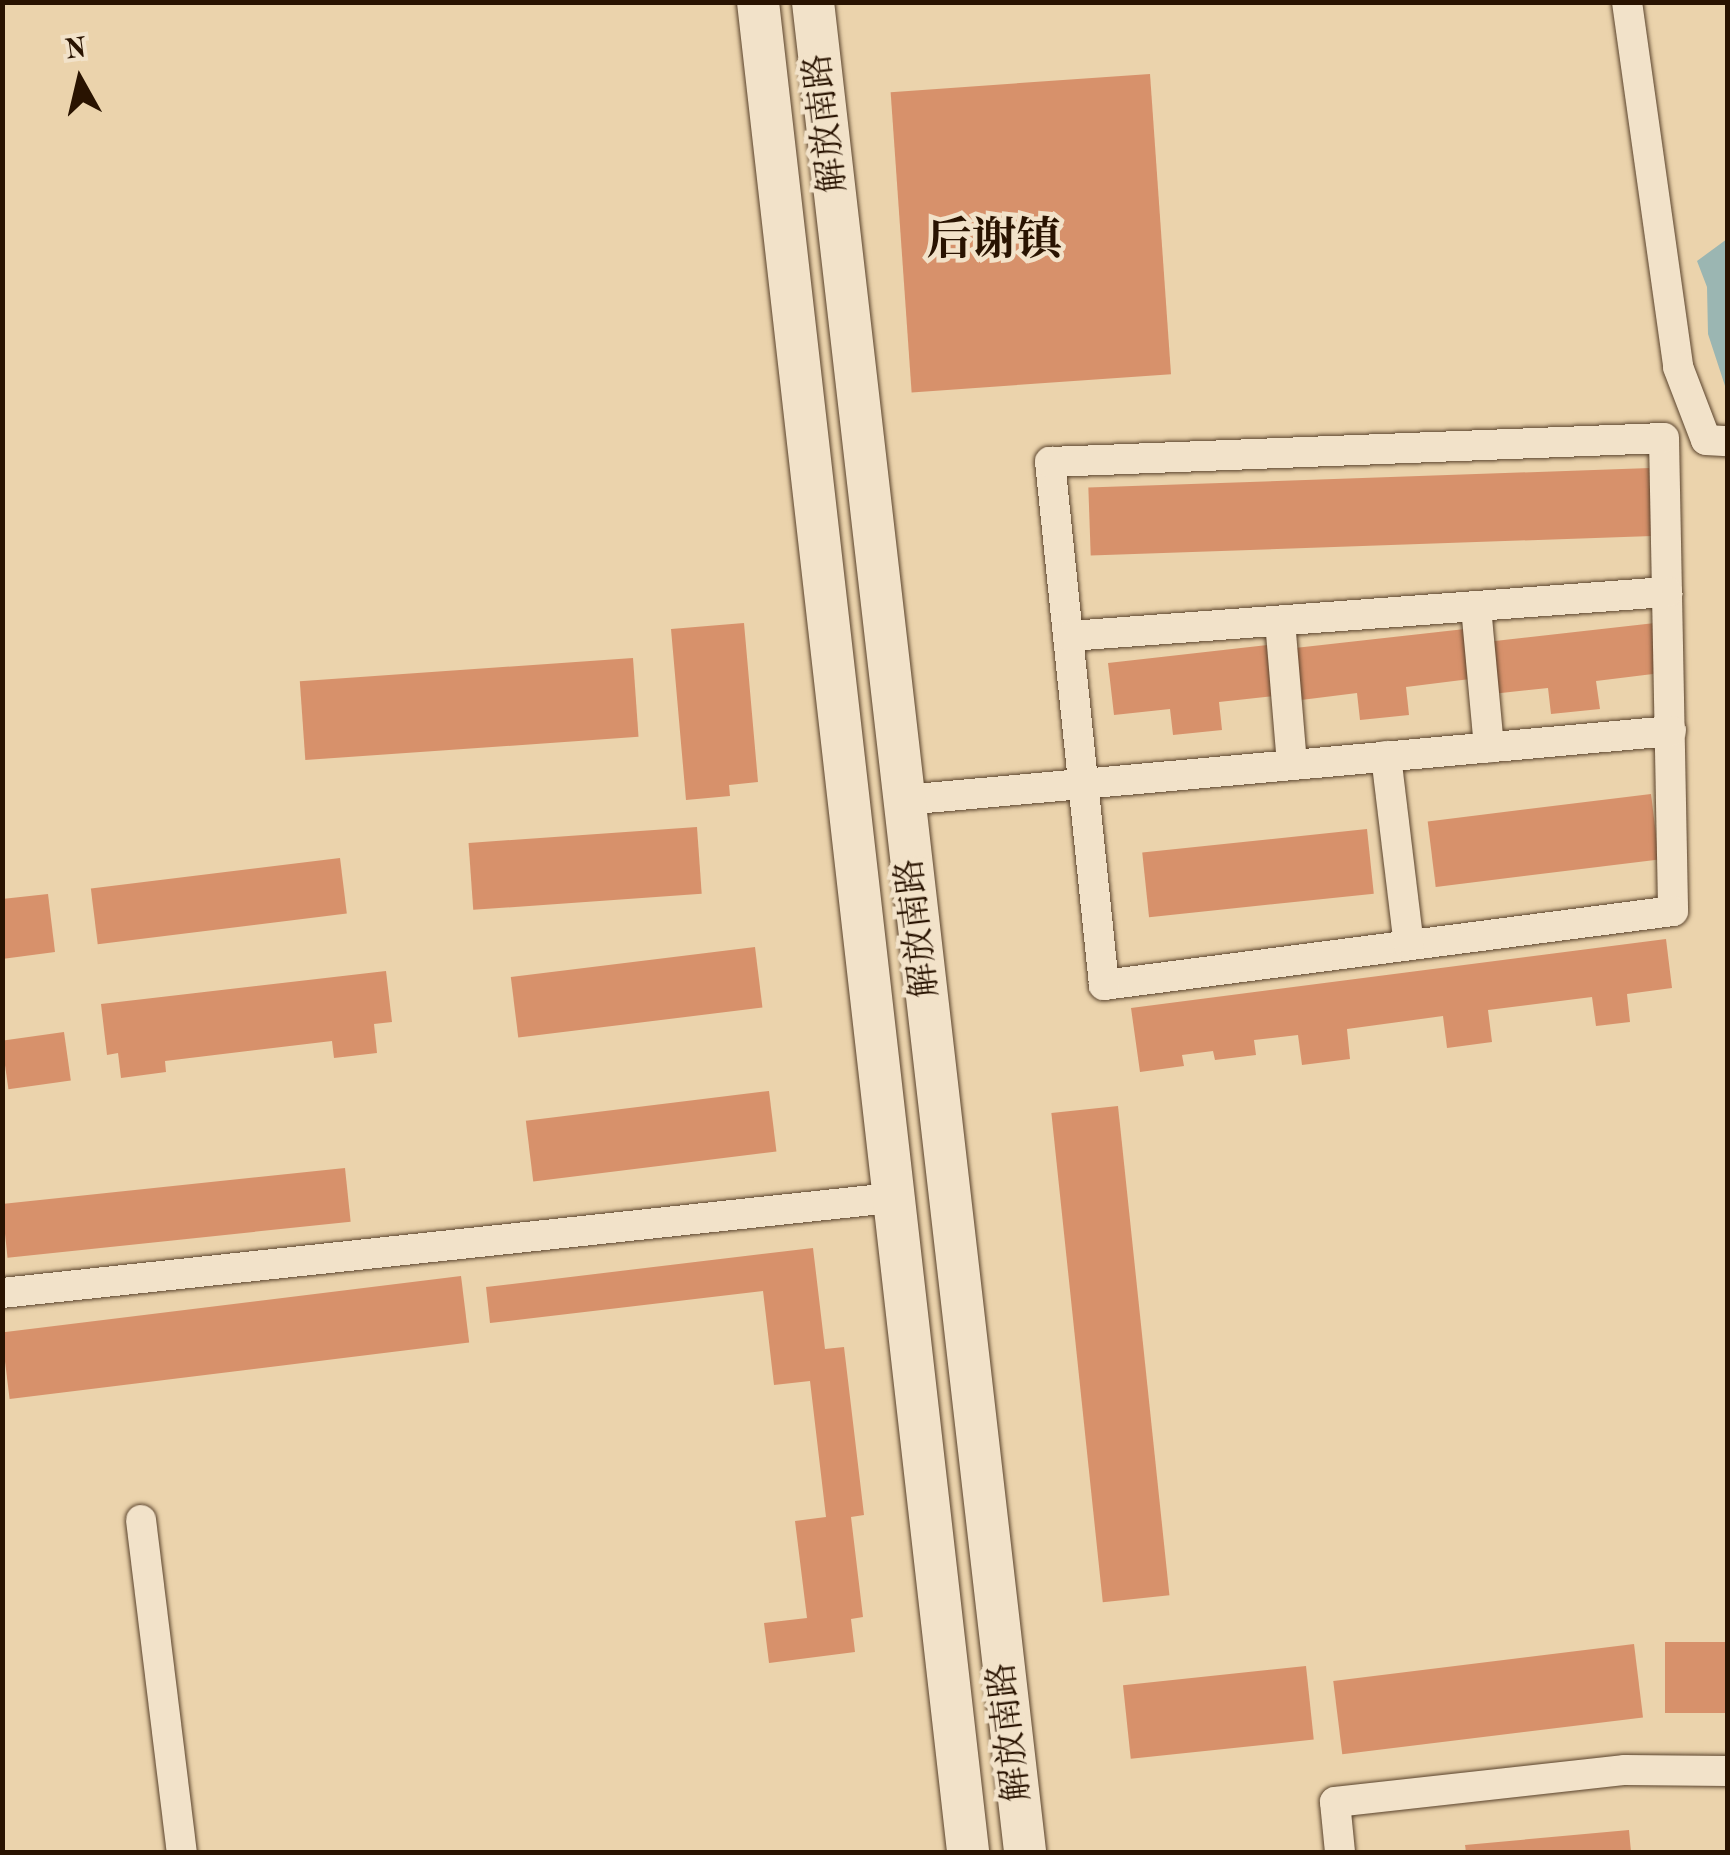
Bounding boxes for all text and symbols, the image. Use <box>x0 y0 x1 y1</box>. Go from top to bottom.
north arrow <box>30 30 130 130</box>
text: N <box>63 35 88 66</box>
street label: 解放南路 <box>798 51 856 195</box>
district label: 后谢镇 <box>927 216 1061 270</box>
street label: 解放南路 <box>890 856 948 1000</box>
street label: 解放南路 <box>982 1660 1040 1804</box>

